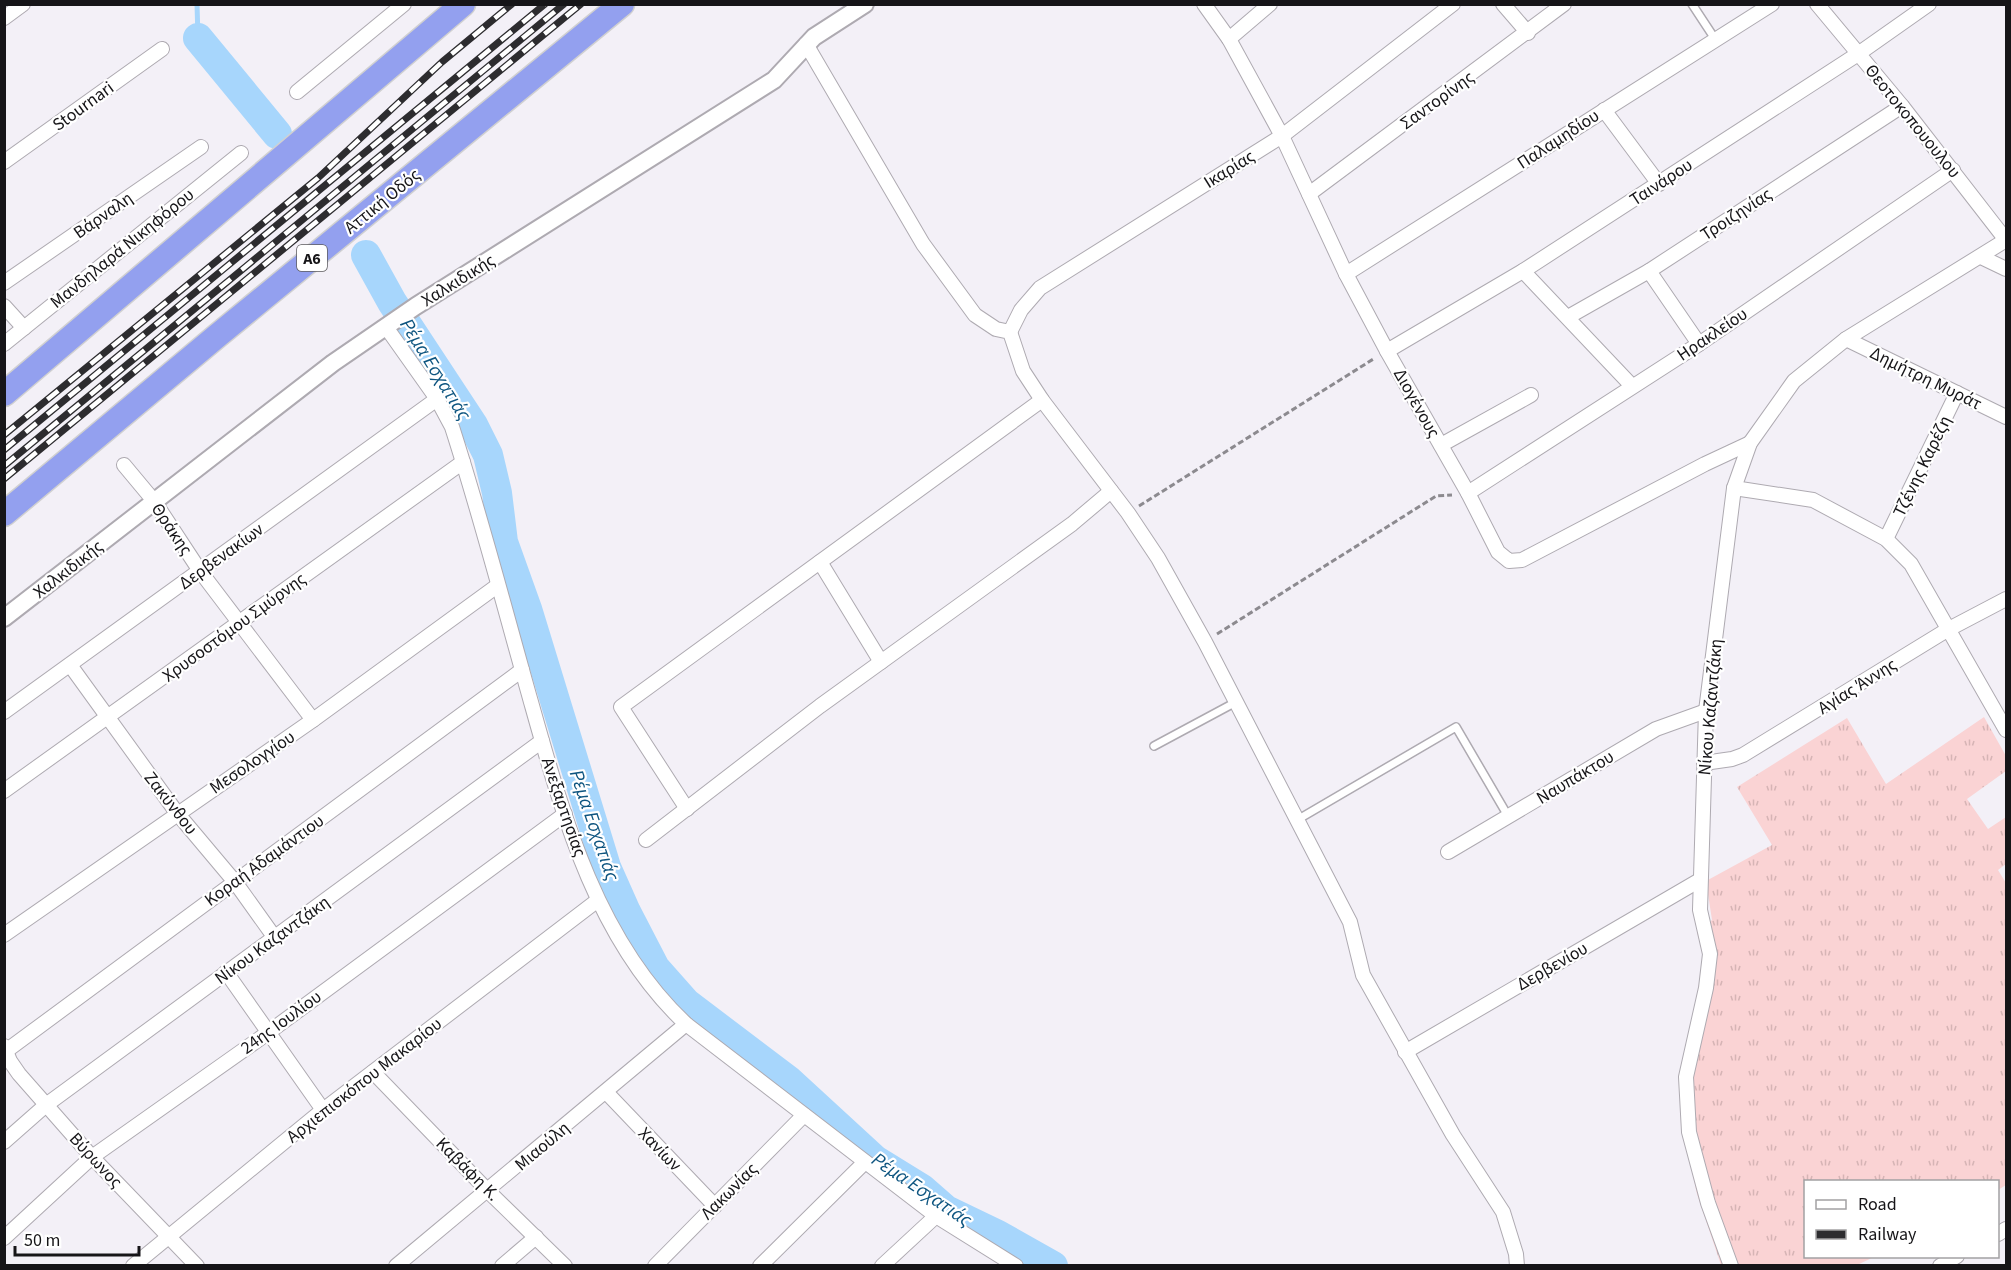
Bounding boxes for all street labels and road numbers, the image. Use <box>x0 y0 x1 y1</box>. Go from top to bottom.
street label: Θεοτοκοπουουλου <box>1859 59 1966 184</box>
street label: Σαντορίνης <box>1395 65 1480 136</box>
street label: Stournari <box>47 76 119 137</box>
street label: Παλαμηδίου <box>1512 104 1604 175</box>
street label: Ικαρίας <box>1199 144 1260 195</box>
street label: Ταινάρου <box>1625 153 1698 212</box>
street label: Αττική Οδός <box>339 163 426 240</box>
street label: Μανδηλαρά Νικηφόρου <box>45 182 200 314</box>
street label: Τροιζηνίας <box>1696 182 1777 247</box>
street label: Βάρναλη <box>68 186 138 245</box>
road number: Α6 <box>297 245 327 271</box>
street label: Χαλκιδικής <box>417 248 500 313</box>
street label: Ηρακλείου <box>1672 302 1753 367</box>
street label: Δημήτρη Μυράτ <box>1866 341 1986 416</box>
street label: Διογένους <box>1387 364 1446 443</box>
street label: Τζένης Καρέζη <box>1887 411 1958 521</box>
street label: Θράκης <box>145 498 198 561</box>
street label: Δερβενακίων <box>174 517 269 596</box>
street label: Χαλκιδικής <box>28 534 109 605</box>
street label: Χρυσοστόμου Σμύρνης <box>157 567 311 688</box>
street label: Νίκου Καζαντζάκη <box>1692 638 1729 776</box>
street label: Αγίας Άννης <box>1813 652 1902 721</box>
street label: Μεσολογγίου <box>205 725 300 800</box>
street label: Ναυπάκτου <box>1532 744 1619 810</box>
street label: Ανεξαρτησίας <box>535 754 592 860</box>
street label: Ζακύνθου <box>138 766 203 840</box>
street label: Κοραή Αδαμάντιου <box>199 808 329 912</box>
street label: Νίκου Καζαντζάκη <box>210 890 335 991</box>
street label: Δερβενίου <box>1512 936 1592 997</box>
street label: 24ης Ιουλίου <box>236 985 327 1060</box>
street label: Αρχιεπισκόπου Μακαρίου <box>281 1012 447 1149</box>
street label: Μιαούλη <box>509 1116 575 1177</box>
street label: Χανίων <box>632 1122 687 1177</box>
street label: Βύρωνος <box>63 1127 128 1194</box>
street label: Καβάφη Κ. <box>430 1132 505 1207</box>
street label: Λακωνίας <box>695 1157 764 1225</box>

